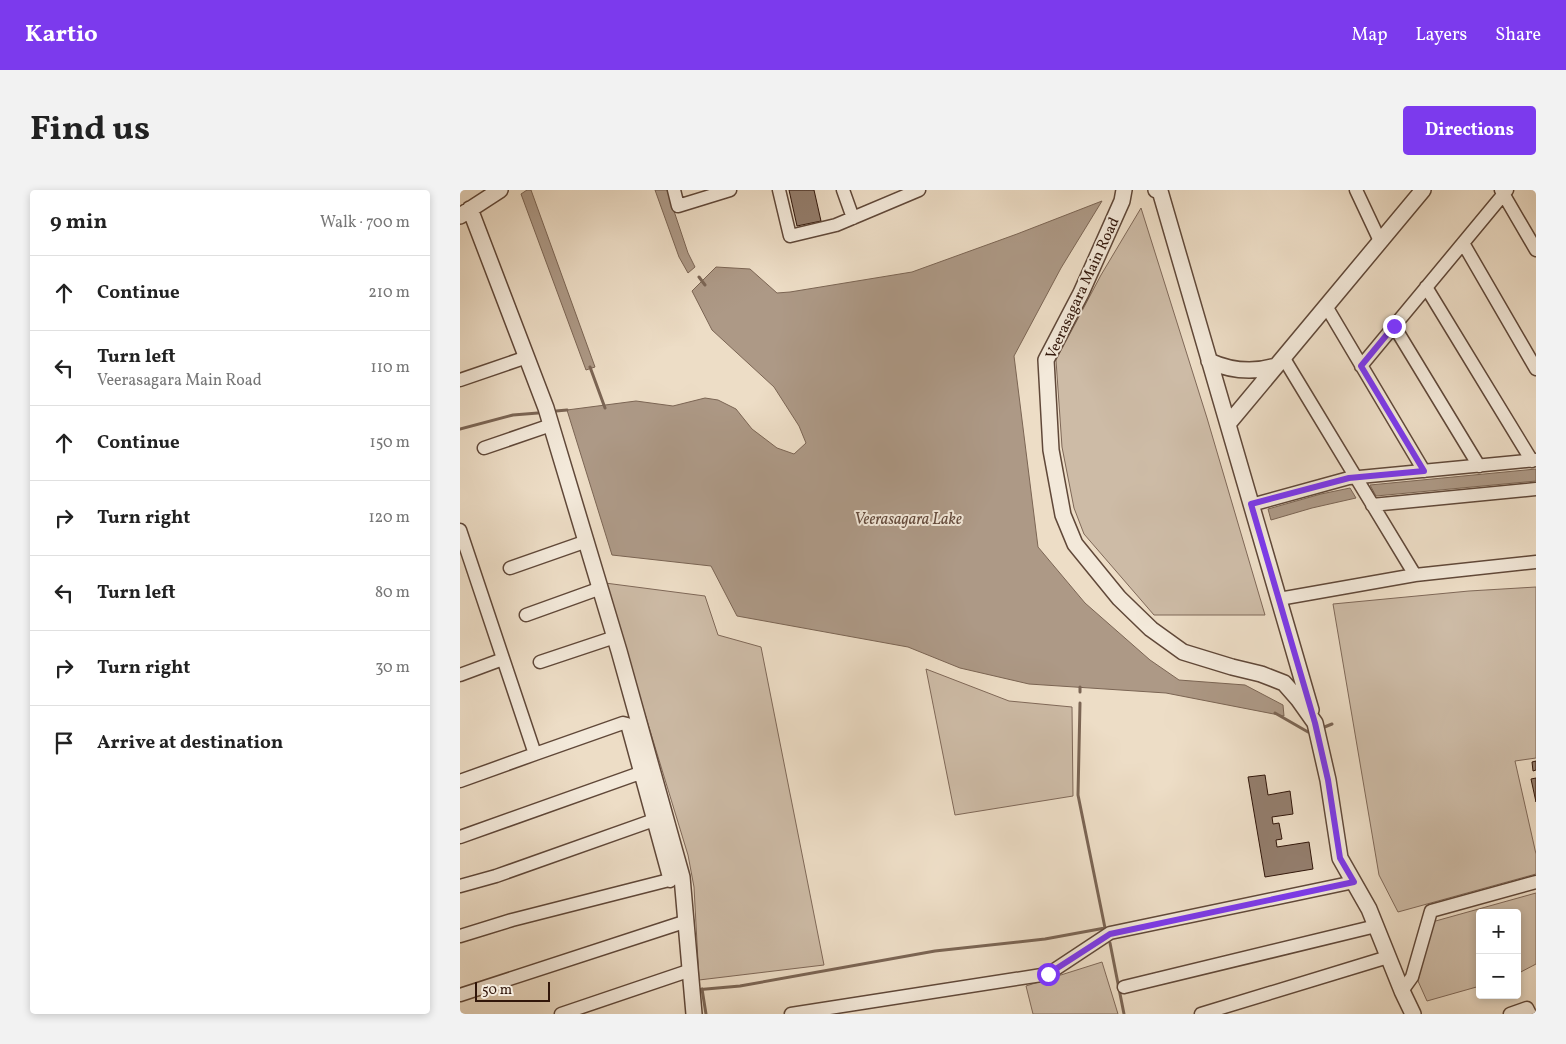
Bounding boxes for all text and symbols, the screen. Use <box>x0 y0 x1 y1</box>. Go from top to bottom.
text: Kartio <box>25 18 98 52</box>
text: Map <box>1351 23 1387 48</box>
text: Layers <box>1415 23 1467 48</box>
text: Share <box>1495 23 1541 48</box>
text: Find us <box>30 106 150 154</box>
button: Directions <box>1403 106 1536 155</box>
text: 9 min <box>50 208 107 237</box>
text: Walk · 700 m <box>320 212 410 234</box>
street label: Veerasagara Main Road <box>1041 214 1126 363</box>
icon: ahead <box>50 279 78 307</box>
text: Continue <box>97 280 180 306</box>
text: 210 m <box>368 282 410 304</box>
route end <box>1383 315 1406 338</box>
text: Turn left <box>97 344 176 370</box>
icon: left <box>50 354 78 382</box>
text: 110 m <box>371 357 410 379</box>
text: Veerasagara Main Road <box>97 370 262 392</box>
icon: ahead <box>50 429 78 457</box>
text: Continue <box>97 430 180 456</box>
text: 150 m <box>369 432 410 454</box>
icon: right <box>50 504 78 532</box>
text: Turn right <box>97 505 190 531</box>
text: 120 m <box>368 507 410 529</box>
water label: Veerasagara Lake <box>854 509 962 531</box>
icon: left <box>50 579 78 607</box>
text: Turn left <box>97 580 176 606</box>
text: 80 m <box>375 582 410 604</box>
icon: right <box>50 654 78 682</box>
text: Turn right <box>97 655 190 681</box>
text: 30 m <box>375 657 410 679</box>
icon: arrive <box>50 729 78 757</box>
text: Arrive at destination <box>97 730 283 756</box>
map controls <box>1476 909 1521 999</box>
button: + <box>1476 909 1521 954</box>
button: − <box>1476 954 1521 999</box>
route start <box>1037 963 1060 986</box>
scale bar <box>475 979 550 1002</box>
text: 50 m <box>482 981 512 1000</box>

